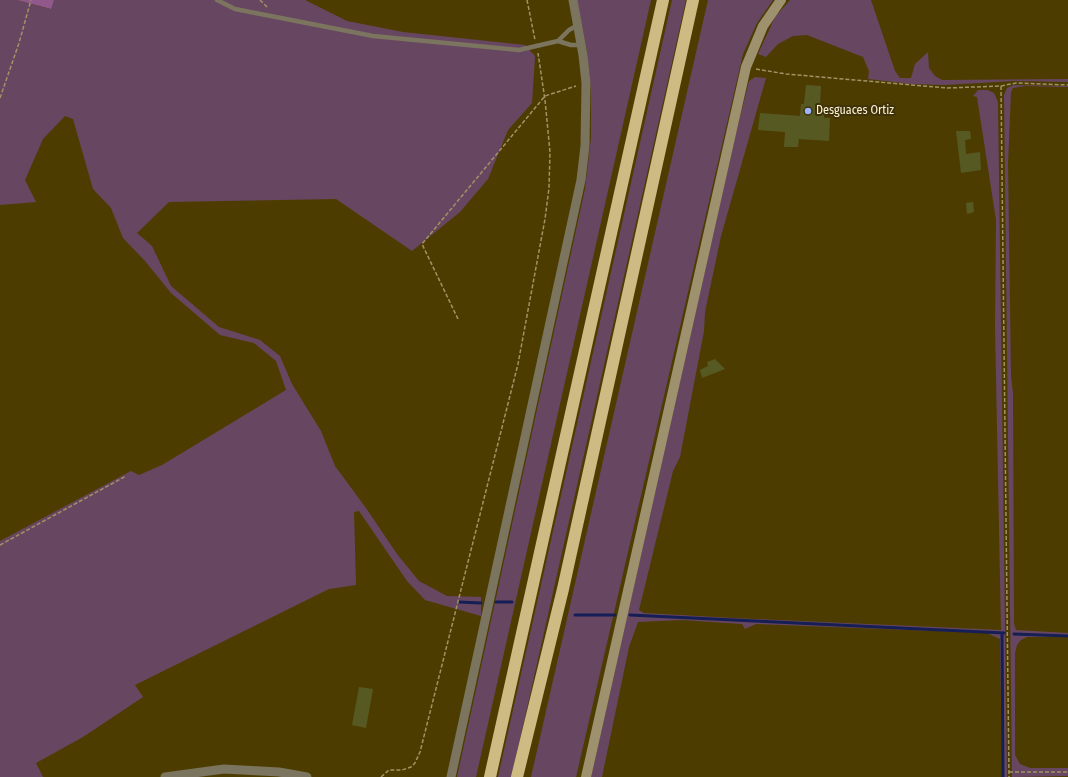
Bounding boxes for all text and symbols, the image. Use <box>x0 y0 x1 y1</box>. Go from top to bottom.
place label: Desguaces Ortiz <box>816 104 894 118</box>
marker: Desguaces Ortiz <box>803 106 813 116</box>

